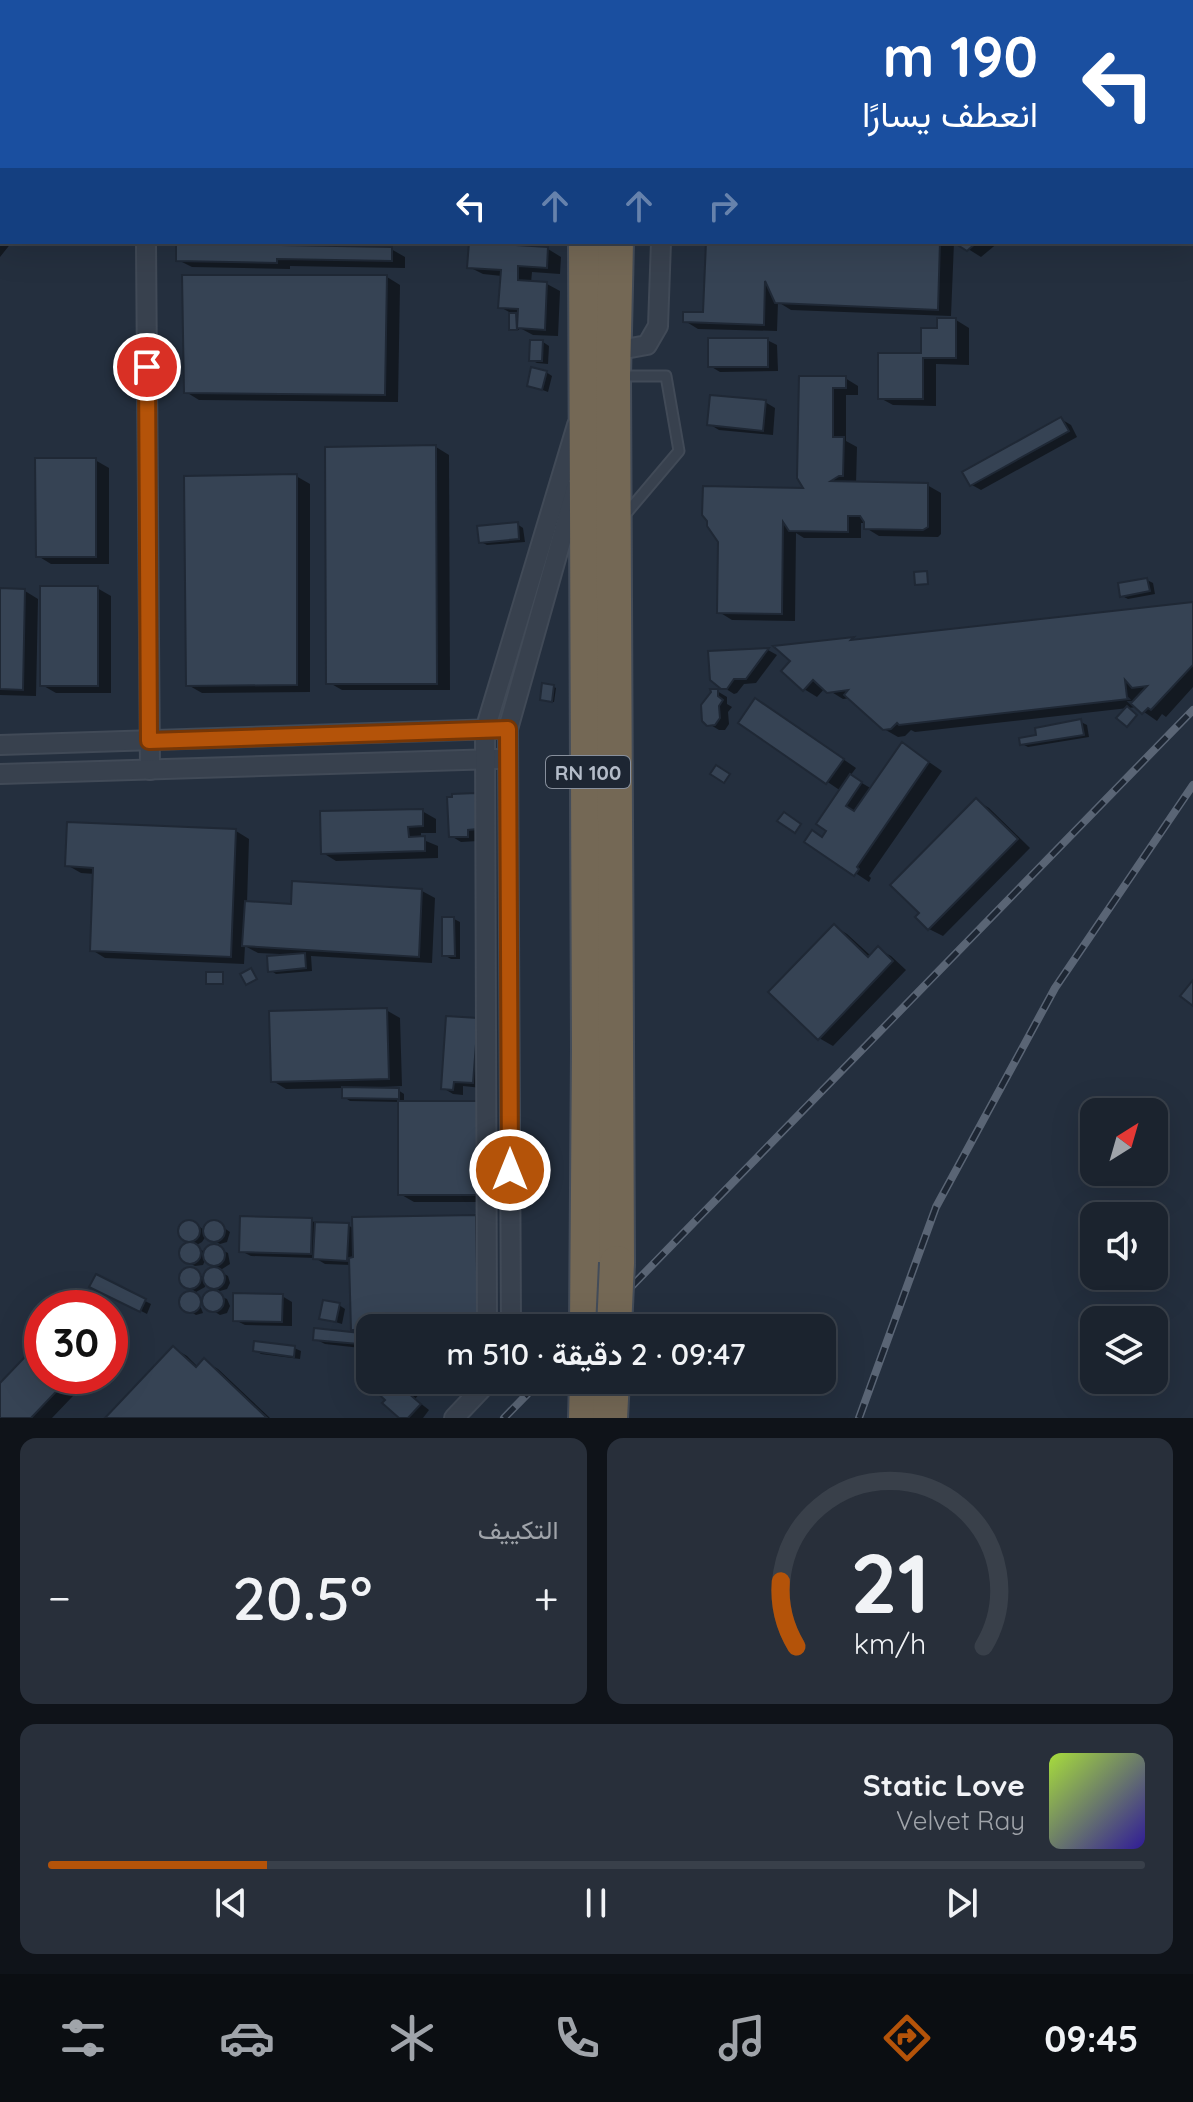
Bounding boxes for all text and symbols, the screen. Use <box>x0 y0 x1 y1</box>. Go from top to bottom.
text: 190 m <box>883 21 1038 91</box>
icon: left <box>1066 32 1170 136</box>
text: انعطف يسارًا <box>862 91 1038 136</box>
icon: left <box>449 184 493 228</box>
icon: ahead <box>533 184 577 228</box>
icon: ahead <box>617 184 661 228</box>
icon: right <box>701 184 745 228</box>
pin <box>113 333 181 401</box>
icon: arrive <box>125 345 169 389</box>
road number: RN 100 <box>546 756 630 788</box>
north arrow <box>1080 1098 1168 1186</box>
map controls <box>1080 1098 1168 1394</box>
position arrow <box>468 1128 552 1212</box>
button: sound <box>1080 1202 1168 1290</box>
speed limit sign: 30 <box>24 1290 128 1394</box>
button: layers <box>1080 1306 1168 1394</box>
text: 09:47 · 2 دقيقة · 510 m <box>446 1335 746 1373</box>
text: التكييف <box>478 1513 559 1546</box>
text: 21 <box>850 1530 930 1634</box>
text: 20.5° <box>232 1560 372 1635</box>
text: − <box>48 1570 71 1625</box>
text: + <box>534 1570 558 1625</box>
text: km/h <box>853 1625 926 1661</box>
text: Static Love <box>863 1766 1025 1804</box>
text: Velvet Ray <box>896 1804 1025 1837</box>
icon: previous <box>209 1881 253 1925</box>
icon: pause <box>574 1881 618 1925</box>
icon: next <box>940 1881 984 1925</box>
icon: filters <box>55 2010 111 2066</box>
icon: car <box>219 2010 275 2066</box>
icon: climate <box>384 2010 440 2066</box>
icon: phone <box>549 2010 605 2066</box>
icon: music <box>714 2010 770 2066</box>
icon: directions <box>879 2010 935 2066</box>
text: 09:45 <box>1044 2016 1139 2061</box>

